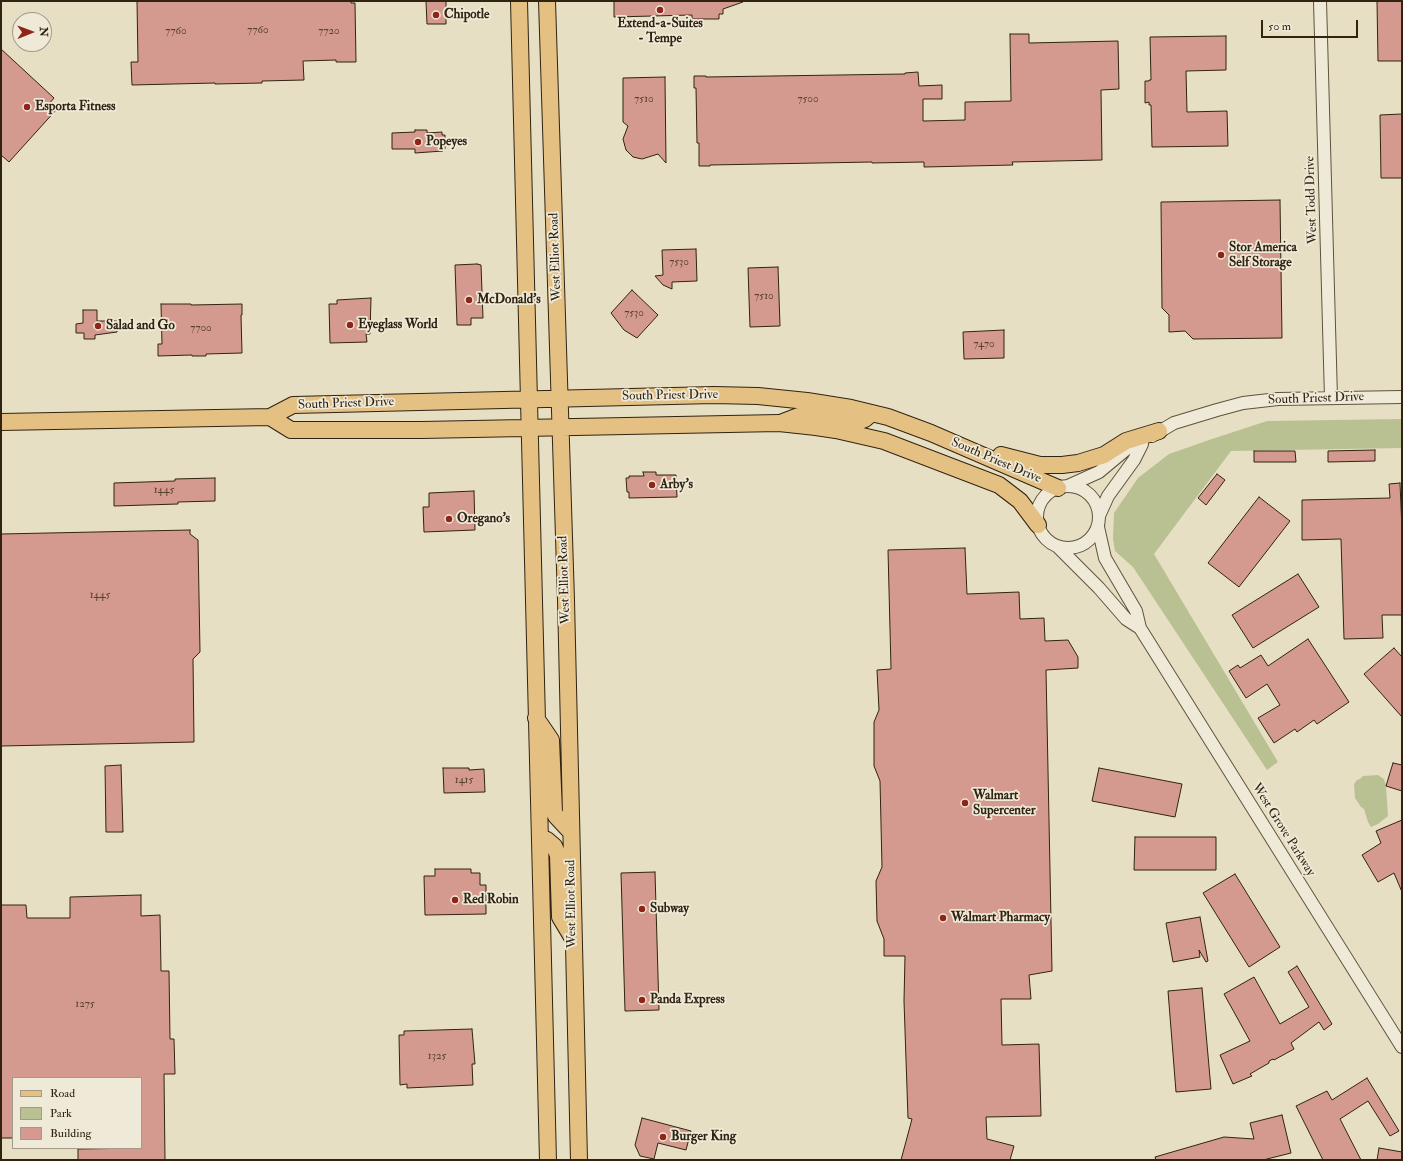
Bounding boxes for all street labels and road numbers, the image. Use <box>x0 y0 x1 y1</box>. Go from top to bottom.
street label: West Todd Drive <box>1303 156 1321 244</box>
street label: West Elliot Road <box>547 212 565 302</box>
street label: South Priest Drive <box>622 387 718 405</box>
street label: South Priest Drive <box>1268 390 1364 408</box>
street label: South Priest Drive <box>298 395 394 413</box>
street label: South Priest Drive <box>949 435 1043 487</box>
street label: West Elliot Road <box>556 535 574 625</box>
street label: West Grove Parkway <box>1248 781 1318 879</box>
street label: West Elliot Road <box>563 860 581 948</box>

